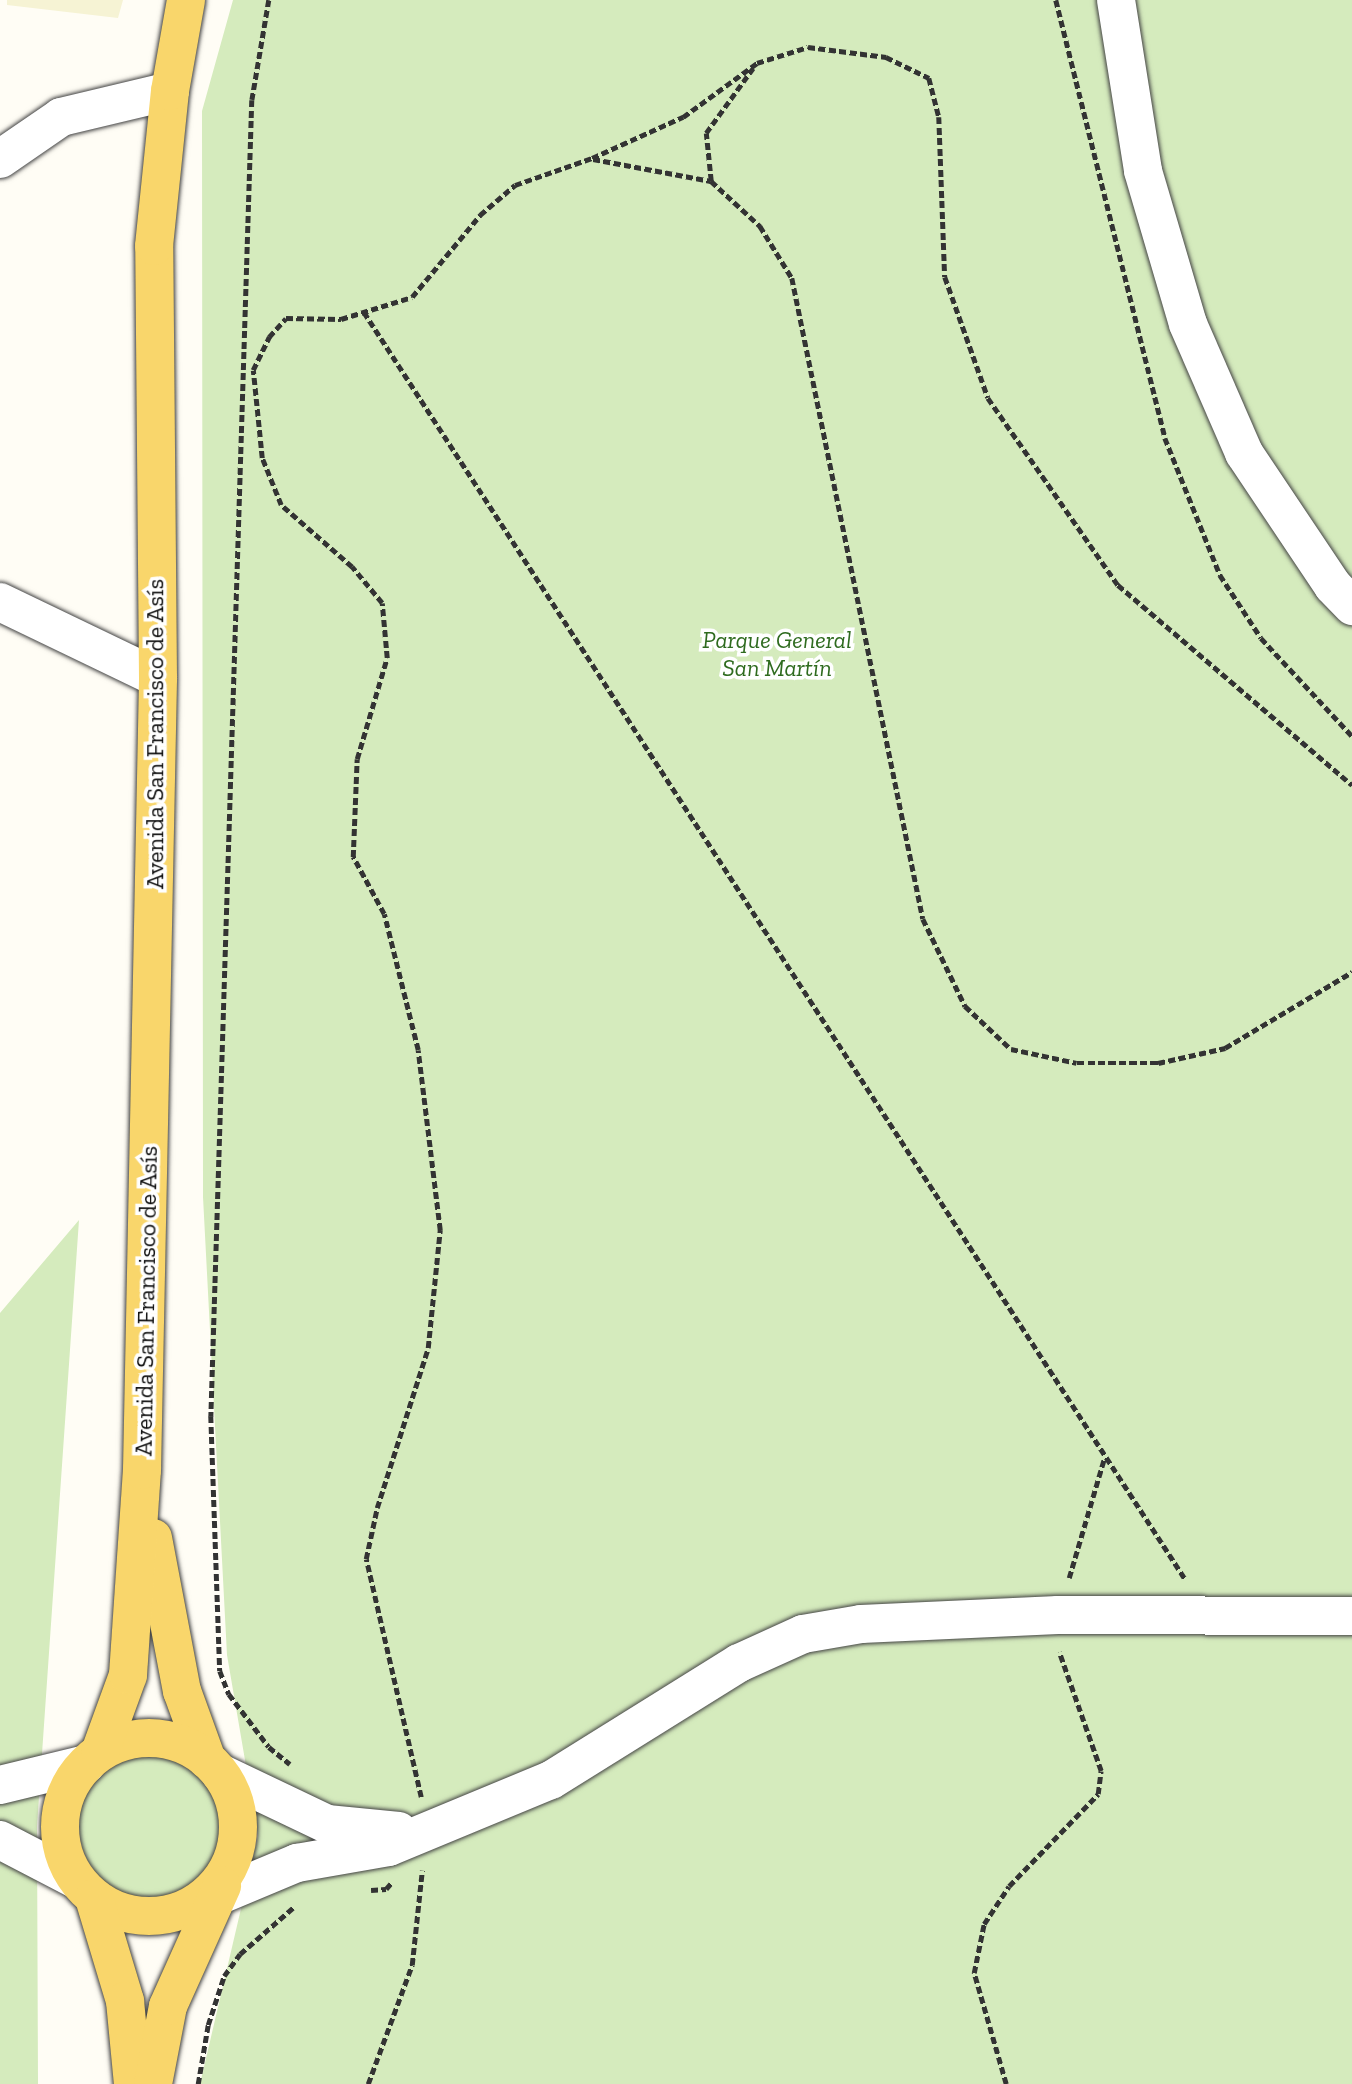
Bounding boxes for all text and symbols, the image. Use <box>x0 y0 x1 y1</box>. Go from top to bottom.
street label: Avenida San Francisco de Asís <box>141 579 169 889</box>
park label: Parque General San Martín <box>702 626 852 682</box>
street label: Avenida San Francisco de Asís <box>129 1145 163 1457</box>

